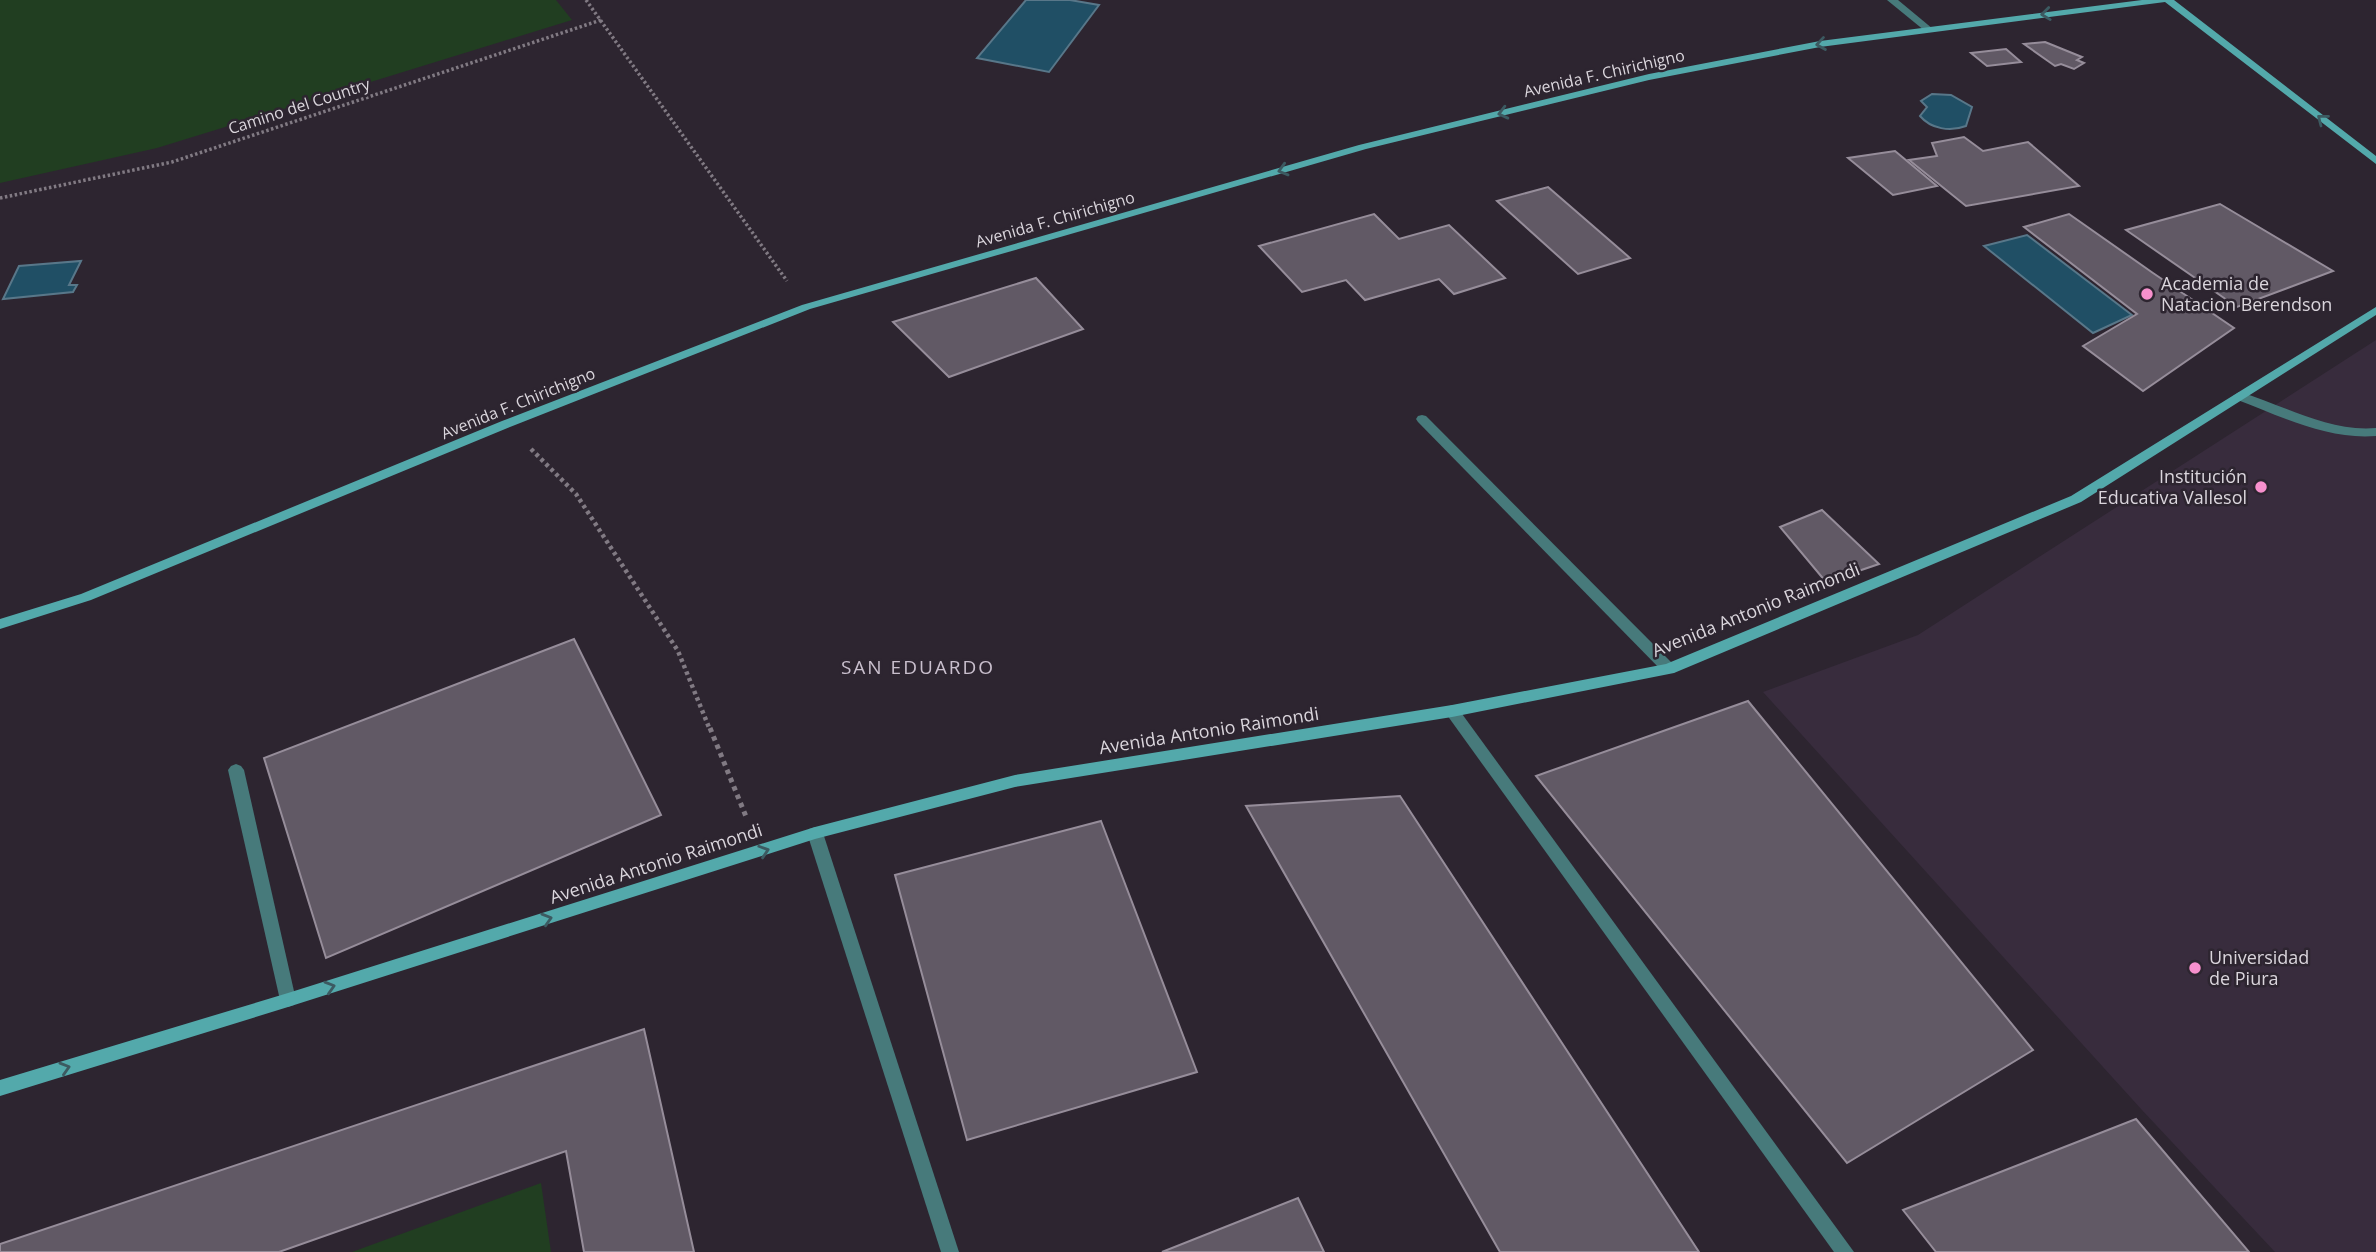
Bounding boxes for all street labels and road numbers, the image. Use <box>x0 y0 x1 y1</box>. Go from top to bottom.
street label: Avenida F. Chirichigno <box>1521 44 1687 102</box>
street label: Camino del Country <box>225 72 374 139</box>
street label: Avenida F. Chirichigno <box>973 186 1137 252</box>
street label: Avenida F. Chirichigno <box>438 362 598 444</box>
street label: Avenida Antonio Raimondi <box>1648 556 1863 662</box>
street label: Avenida Antonio Raimondi <box>1097 701 1320 759</box>
street label: Avenida Antonio Raimondi <box>546 817 765 909</box>

